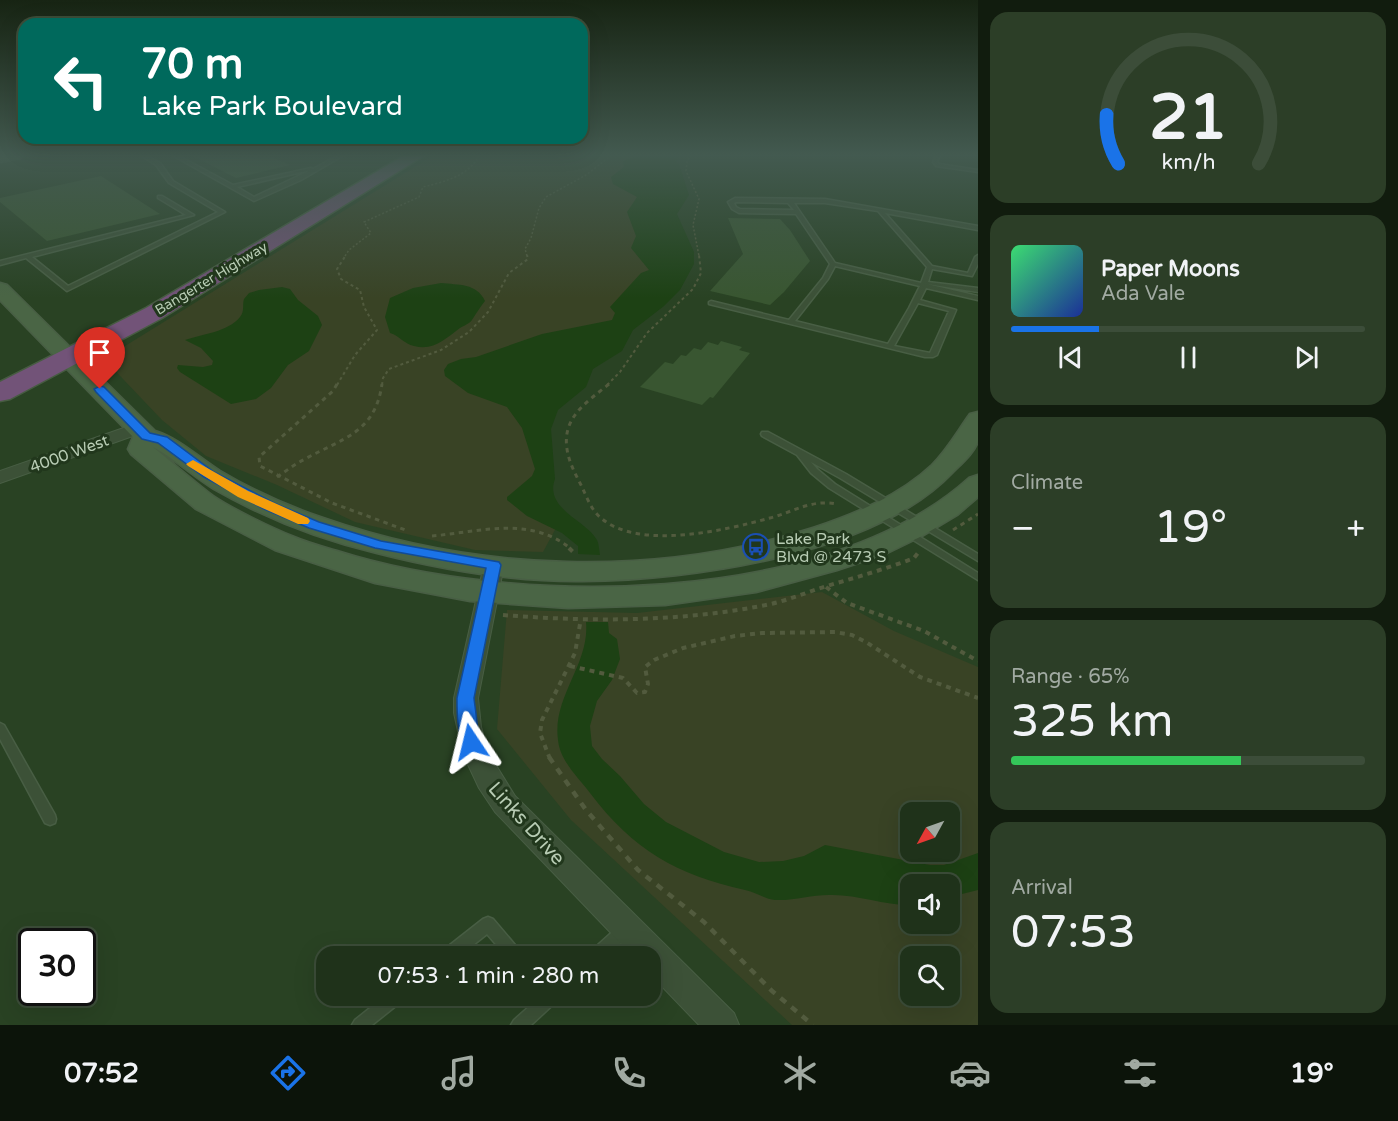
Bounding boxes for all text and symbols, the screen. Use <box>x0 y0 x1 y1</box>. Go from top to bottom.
text: 70 m <box>141 39 243 90</box>
icon: left <box>42 42 120 120</box>
text: 21 <box>1149 81 1227 156</box>
text: Lake Park Boulevard <box>141 90 403 123</box>
text: km/h <box>1161 150 1215 176</box>
street label: Bangerter Highway <box>152 238 271 319</box>
text: Paper Moons <box>1101 256 1240 282</box>
text: Ada Vale <box>1101 282 1185 306</box>
pin <box>74 327 125 389</box>
icon: arrive <box>83 336 116 369</box>
icon: previous <box>1054 341 1087 374</box>
icon: pause <box>1172 341 1205 374</box>
icon: next <box>1290 341 1323 374</box>
street label: 4000 West <box>27 430 112 477</box>
text: Climate <box>1011 471 1083 495</box>
text: 19° <box>1154 501 1227 555</box>
text: − <box>1011 509 1035 548</box>
text: + <box>1346 509 1365 548</box>
place label: Lake Park Blvd @ 2473 S <box>776 529 886 567</box>
bus stop icon: Lake Park Blvd @ 2473 S <box>741 532 771 562</box>
text: Range · 65% <box>1011 665 1130 689</box>
text: 325 km <box>1011 695 1173 749</box>
position arrow <box>439 710 503 774</box>
street label: Links Drive <box>483 777 570 870</box>
north arrow <box>900 802 960 862</box>
map controls <box>900 802 960 1006</box>
button: sound <box>900 874 960 934</box>
text: Arrival <box>1011 876 1073 900</box>
text: 07:53 <box>1011 906 1136 960</box>
speed limit sign: 30 <box>18 928 96 1006</box>
button: search <box>900 946 960 1006</box>
text: 07:53 · 1 min · 280 m <box>378 963 599 989</box>
icon: directions <box>267 1052 309 1094</box>
icon: music <box>438 1052 480 1094</box>
icon: phone <box>608 1052 650 1094</box>
icon: climate <box>779 1052 821 1094</box>
icon: car <box>949 1052 991 1094</box>
icon: filters <box>1119 1052 1161 1094</box>
text: 07:52 <box>64 1057 139 1090</box>
text: 19° <box>1290 1057 1334 1090</box>

